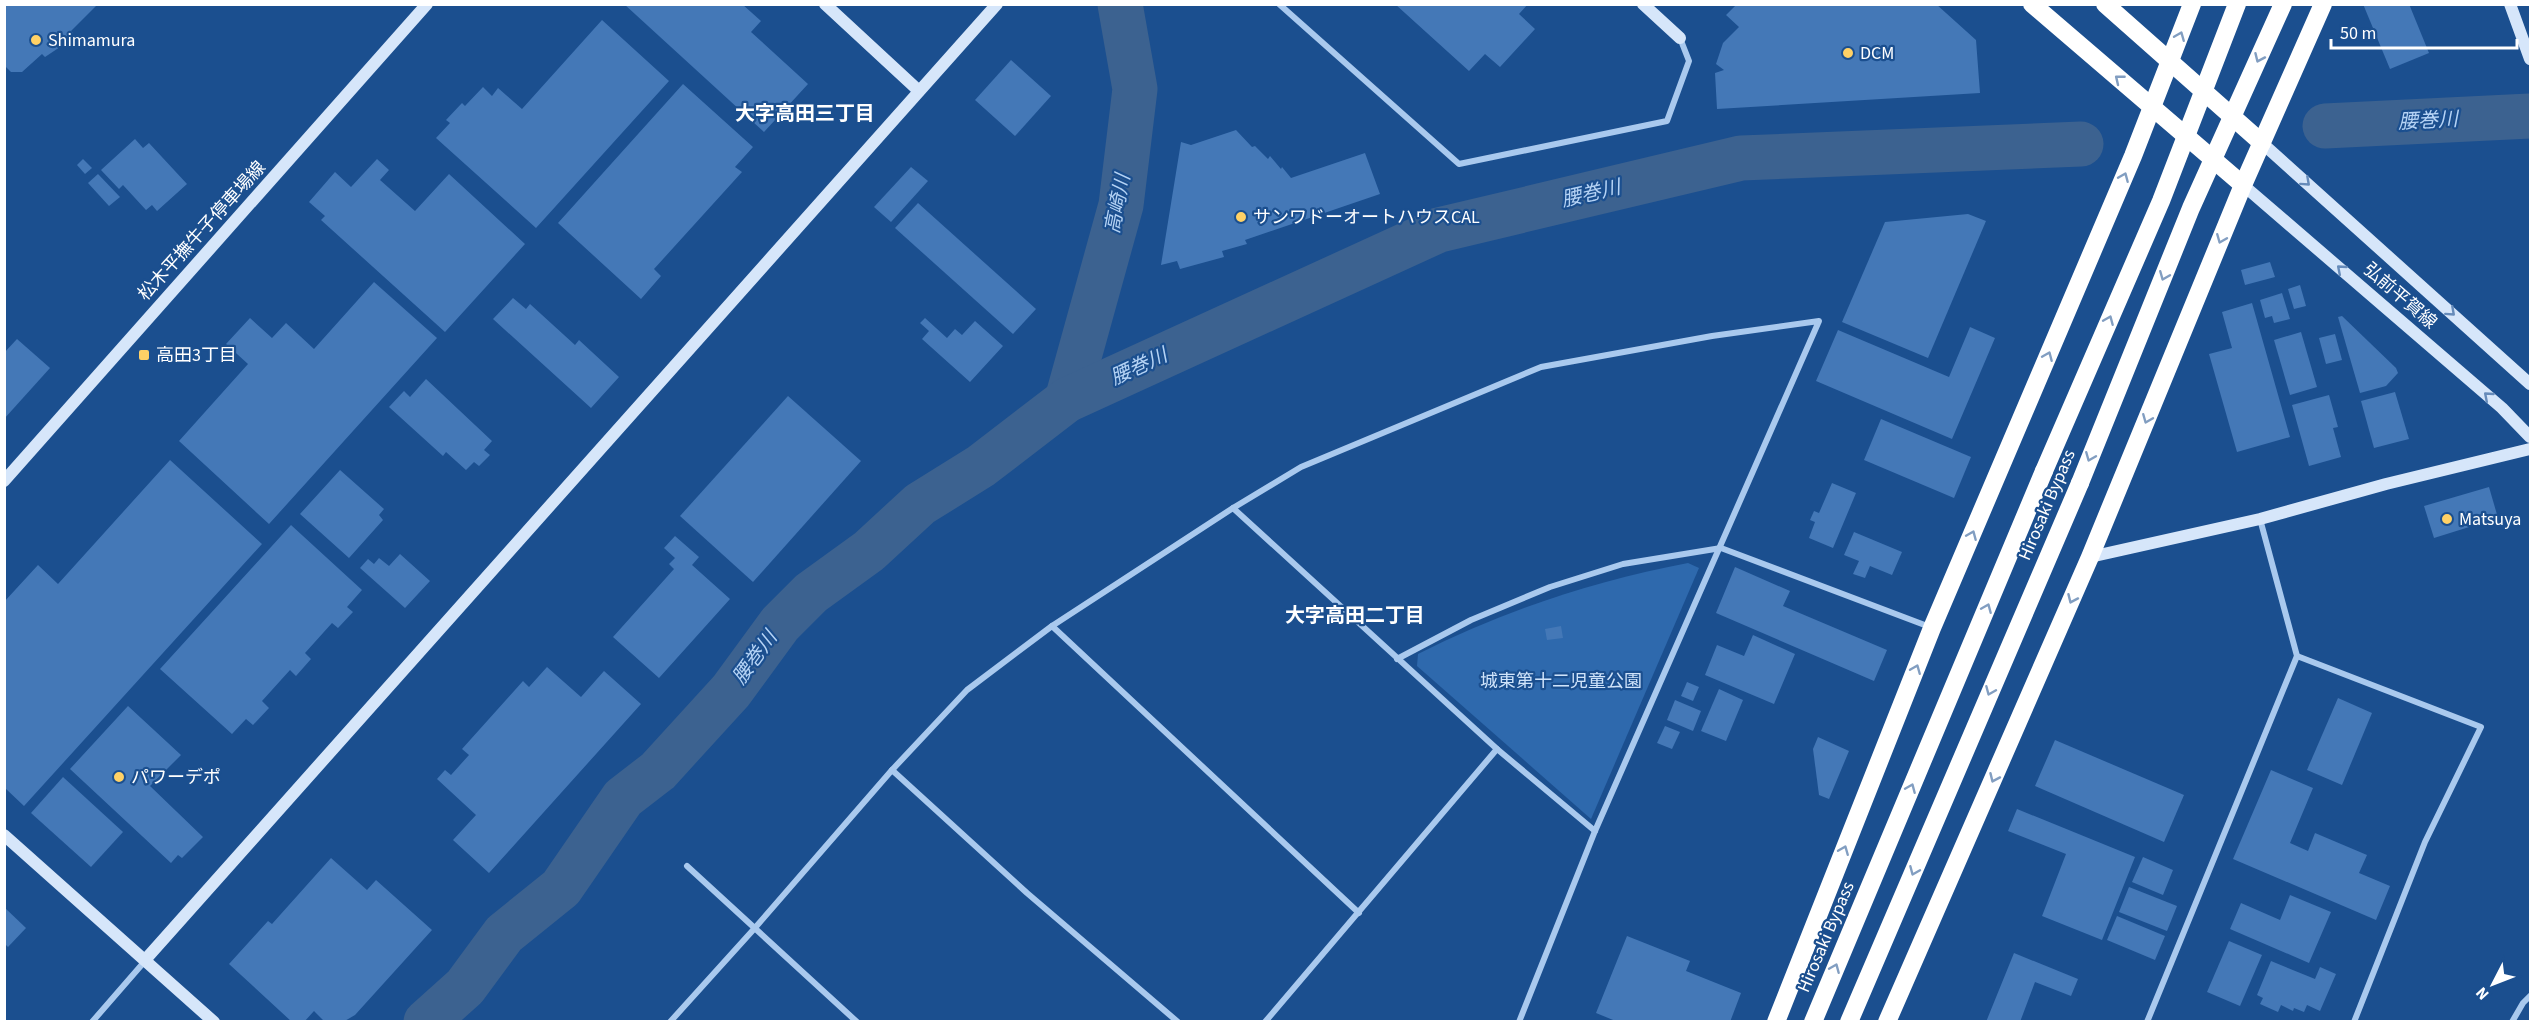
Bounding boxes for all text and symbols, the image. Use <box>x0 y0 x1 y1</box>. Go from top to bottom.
scale bar <box>2331 12 2517 50</box>
text: 50 m <box>2340 21 2376 46</box>
place label: Shimamura <box>48 28 135 53</box>
one-way arrow <box>2173 31 2185 42</box>
marker: Shimamura <box>29 33 43 47</box>
place label: DCM <box>1860 41 1894 66</box>
marker: DCM <box>1841 46 1855 60</box>
one-way arrow <box>2254 51 2266 62</box>
one-way arrow <box>2115 75 2126 86</box>
district label: 大字高田三丁目 <box>735 100 875 128</box>
water label: 腰巻川 <box>2397 105 2461 137</box>
street label: 松木平撫牛子停車場線 <box>132 156 272 306</box>
water label: 高崎川 <box>1099 170 1138 236</box>
one-way arrow <box>2117 172 2129 183</box>
water label: 腰巻川 <box>1559 173 1625 214</box>
one-way arrow <box>2299 175 2310 186</box>
place label: サンワドーオートハウスCAL <box>1253 205 1480 230</box>
marker: サンワドーオートハウスCAL <box>1234 210 1248 224</box>
one-way arrow <box>2216 233 2228 244</box>
street label: 弘前平賀線 <box>2358 257 2442 335</box>
one-way arrow <box>2337 265 2348 276</box>
one-way arrow <box>2158 270 2171 280</box>
one-way arrow <box>2444 305 2455 316</box>
one-way arrow <box>2102 316 2114 327</box>
water label: 腰巻川 <box>1106 341 1174 392</box>
place label: 高田3丁目 <box>156 343 237 368</box>
marker: 高田3丁目 <box>137 348 151 362</box>
one-way arrow <box>2041 351 2053 362</box>
one-way arrow <box>2484 392 2495 403</box>
one-way arrow <box>2142 413 2154 424</box>
street label: Hirosaki Bypass <box>2012 446 2082 564</box>
one-way arrow <box>2085 450 2097 461</box>
place label: Matsuya <box>2459 507 2521 532</box>
marker: Matsuya <box>2440 512 2454 526</box>
one-way arrow <box>1965 531 1977 542</box>
one-way arrow <box>2067 593 2079 604</box>
district label: 大字高田二丁目 <box>1285 602 1425 630</box>
one-way arrow <box>1980 603 1992 614</box>
water label: 腰巻川 <box>726 624 785 690</box>
one-way arrow <box>1909 664 1921 675</box>
park label: 城東第十二児童公園 <box>1480 669 1642 694</box>
one-way arrow <box>1985 685 1997 696</box>
place label: パワーデポ <box>131 765 221 790</box>
marker: パワーデポ <box>112 770 126 784</box>
one-way arrow <box>1989 772 2001 783</box>
one-way arrow <box>1904 783 1916 794</box>
one-way arrow <box>1837 845 1850 856</box>
one-way arrow <box>1909 864 1921 875</box>
street label: Hirosaki Bypass <box>1791 878 1861 996</box>
north arrow <box>2463 954 2523 1014</box>
one-way arrow <box>1828 963 1840 974</box>
text: N <box>2471 982 2494 1005</box>

